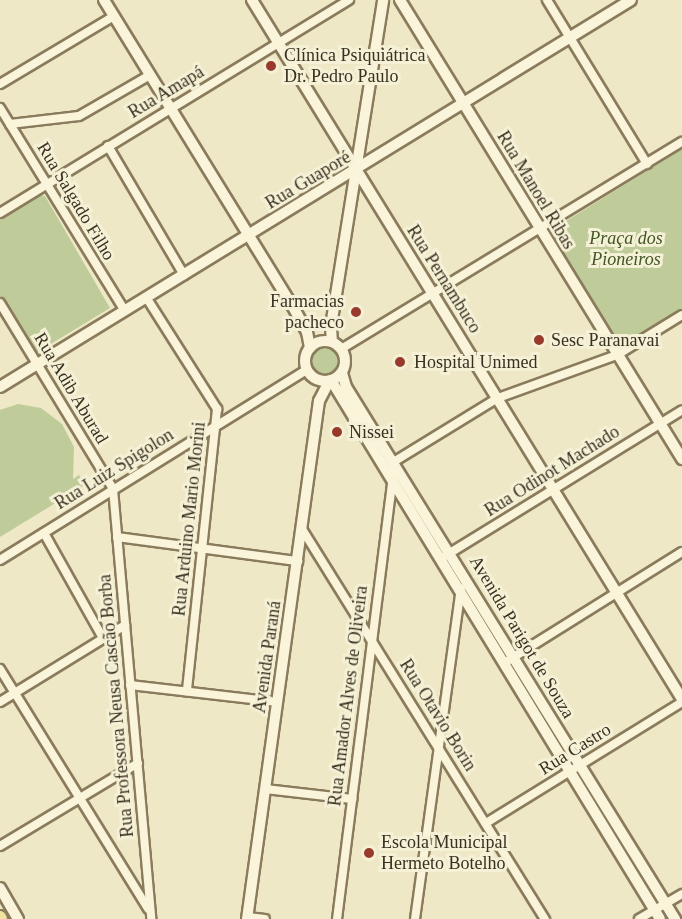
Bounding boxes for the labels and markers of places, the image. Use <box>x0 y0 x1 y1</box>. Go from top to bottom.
place label: Clínica Psiquiátrica Dr. Pedro Paulo <box>284 45 425 88</box>
marker: Clínica Psiquiátrica Dr. Pedro Paulo <box>262 57 280 75</box>
place label: Farmacias pacheco <box>270 291 344 334</box>
marker: Farmacias pacheco <box>349 305 363 319</box>
place label: Sesc Paranavai <box>551 329 659 351</box>
marker: Sesc Paranavai <box>532 333 546 347</box>
place label: Hospital Unimed <box>414 351 537 373</box>
marker: Hospital Unimed <box>391 353 409 371</box>
place label: Nissei <box>349 421 394 443</box>
marker: Nissei <box>330 425 344 439</box>
place label: Escola Municipal Hermeto Botelho <box>381 832 507 874</box>
marker: Escola Municipal Hermeto Botelho <box>362 846 376 860</box>

